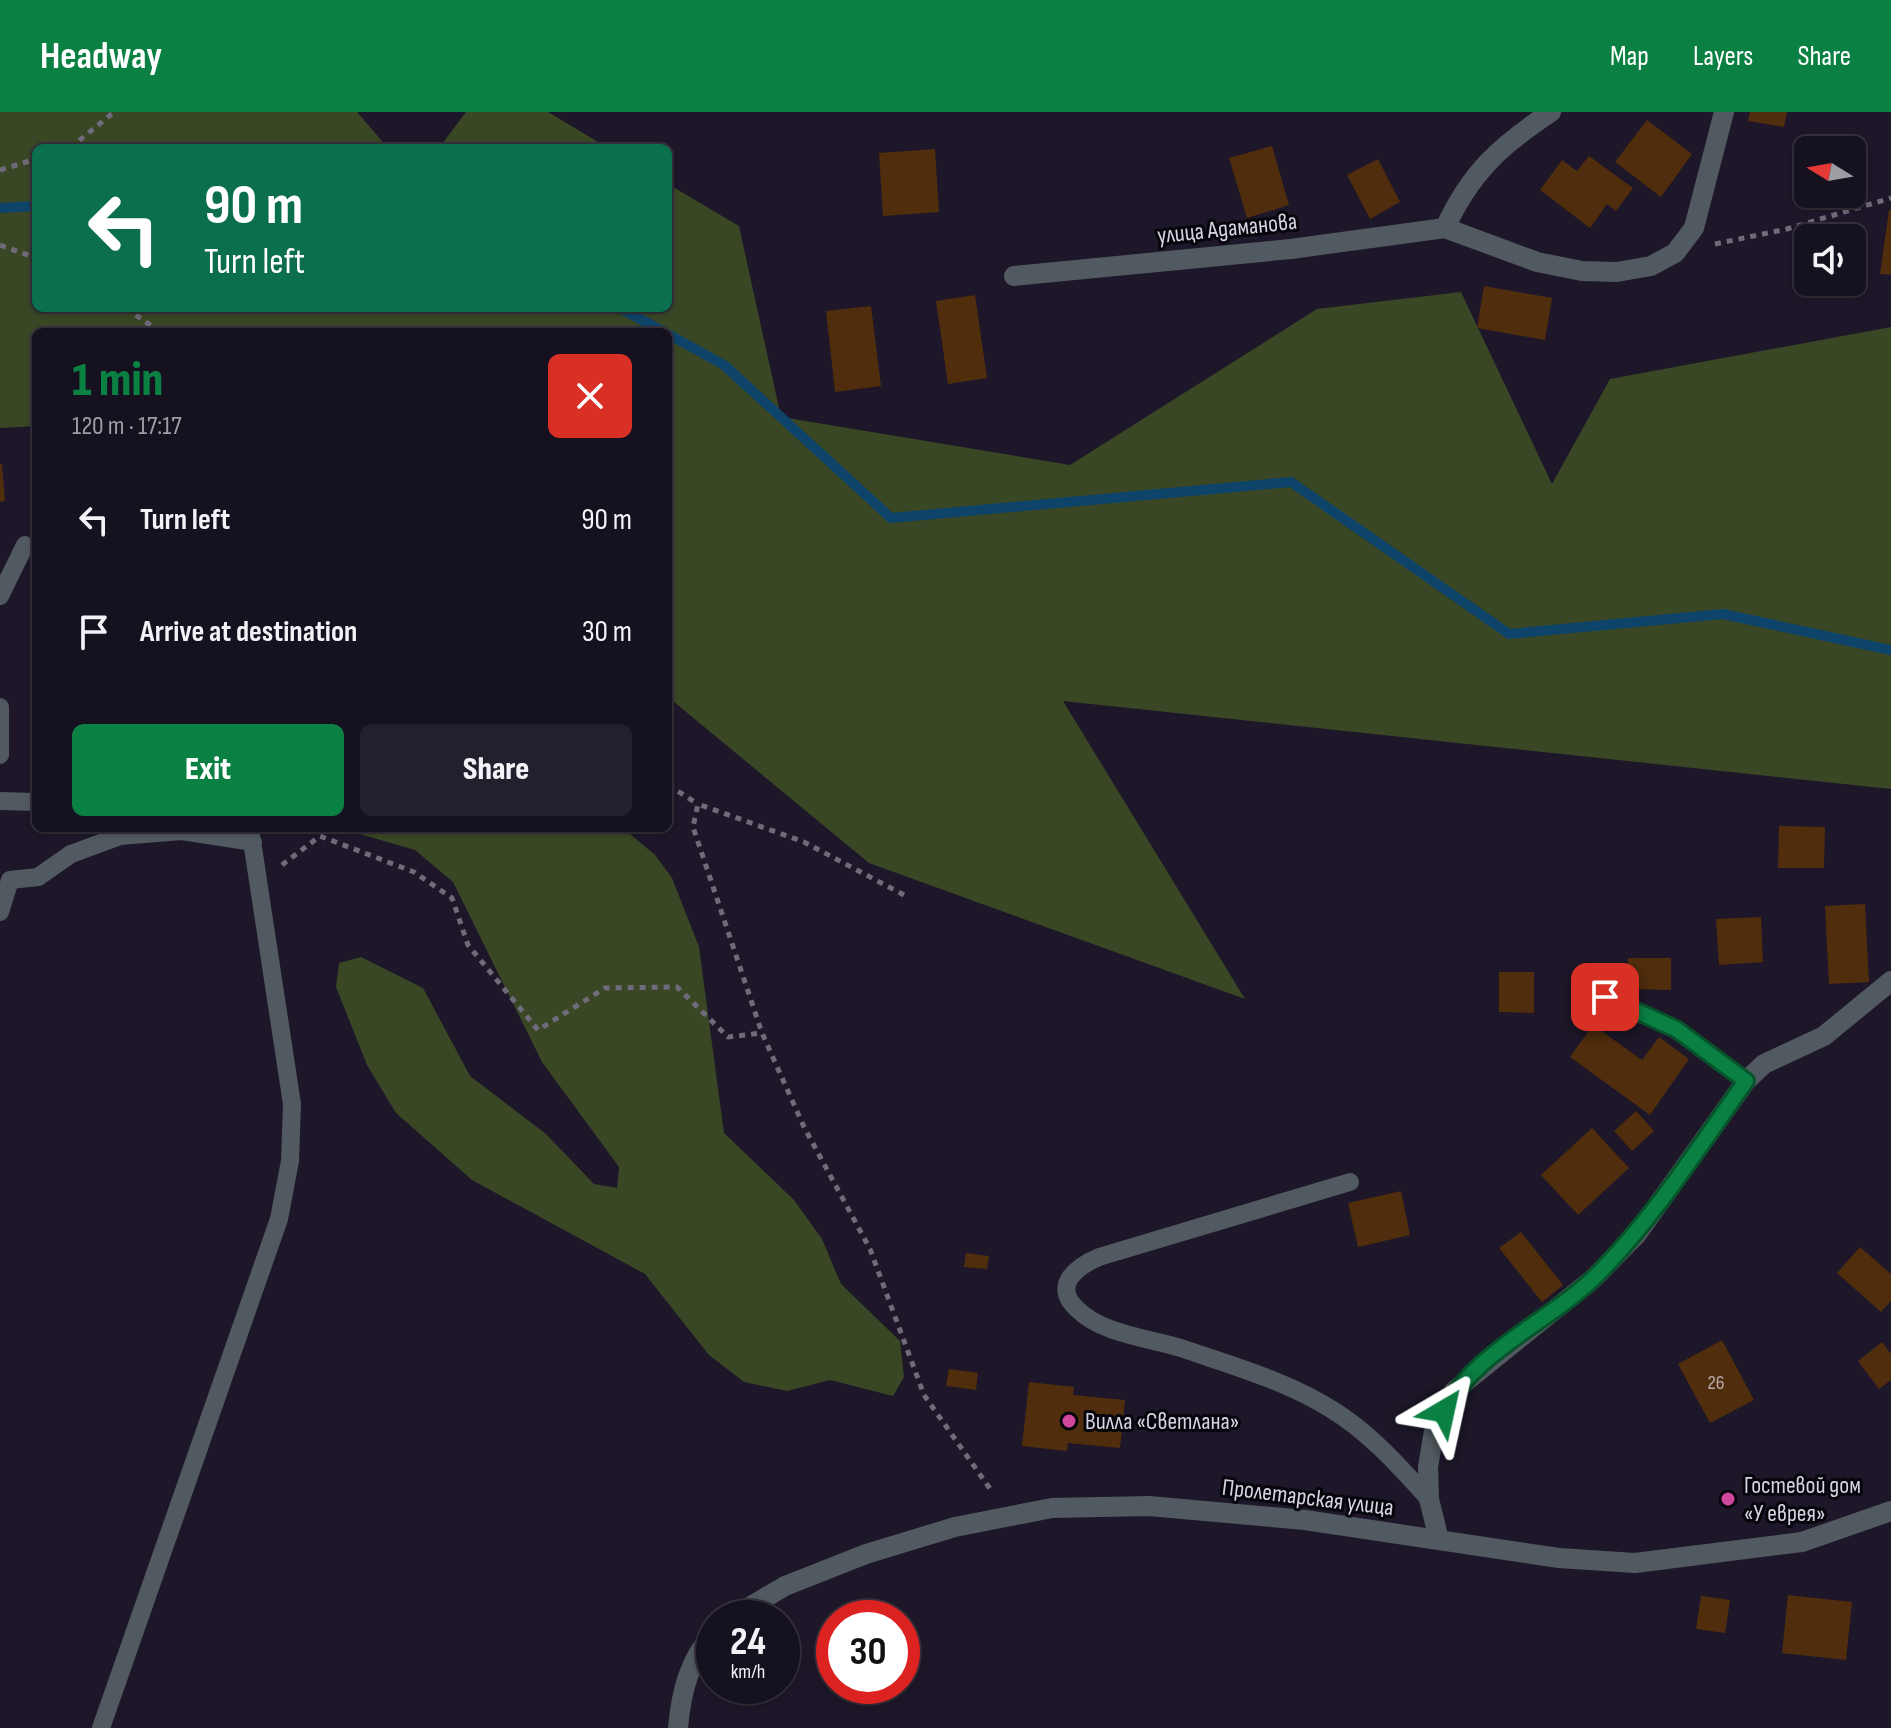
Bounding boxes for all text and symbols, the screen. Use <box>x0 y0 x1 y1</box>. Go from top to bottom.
text: Headway <box>40 34 162 79</box>
text: Map <box>1610 40 1649 73</box>
text: Layers <box>1693 40 1753 73</box>
text: Share <box>1797 40 1851 73</box>
north arrow <box>1794 136 1866 208</box>
map controls <box>1794 136 1866 296</box>
text: 90 m <box>204 173 303 240</box>
icon: left <box>72 176 176 280</box>
street label: улица Адаманова <box>1156 207 1298 250</box>
button: sound <box>1794 224 1866 296</box>
text: Turn left <box>204 241 305 284</box>
text: 1 min <box>72 352 163 409</box>
button: close <box>548 354 632 438</box>
text: 120 m · 17:17 <box>72 411 182 442</box>
icon: left <box>72 498 116 542</box>
text: Turn left <box>140 502 230 538</box>
text: 90 m <box>581 502 632 538</box>
icon: arrive <box>72 610 116 654</box>
text: Arrive at destination <box>140 614 357 650</box>
text: 30 m <box>582 614 632 650</box>
button: Exit <box>72 724 344 816</box>
button: Share <box>360 724 632 816</box>
pin <box>1571 963 1639 1031</box>
icon: arrive <box>1583 975 1627 1019</box>
position arrow <box>1402 1369 1486 1453</box>
house number: 26 <box>1708 1371 1725 1395</box>
place label: Вилла «Светлана» <box>1085 1407 1239 1436</box>
marker: Вилла «Светлана» <box>1060 1412 1078 1430</box>
place label: Гостевой дом «У еврея» <box>1744 1471 1861 1528</box>
street label: Пролетарская улица <box>1221 1473 1395 1522</box>
marker: Гостевой дом «У еврея» <box>1719 1490 1737 1508</box>
speed limit sign: 30 <box>816 1600 920 1704</box>
text: 24 <box>730 1618 766 1666</box>
text: km/h <box>731 1660 765 1684</box>

